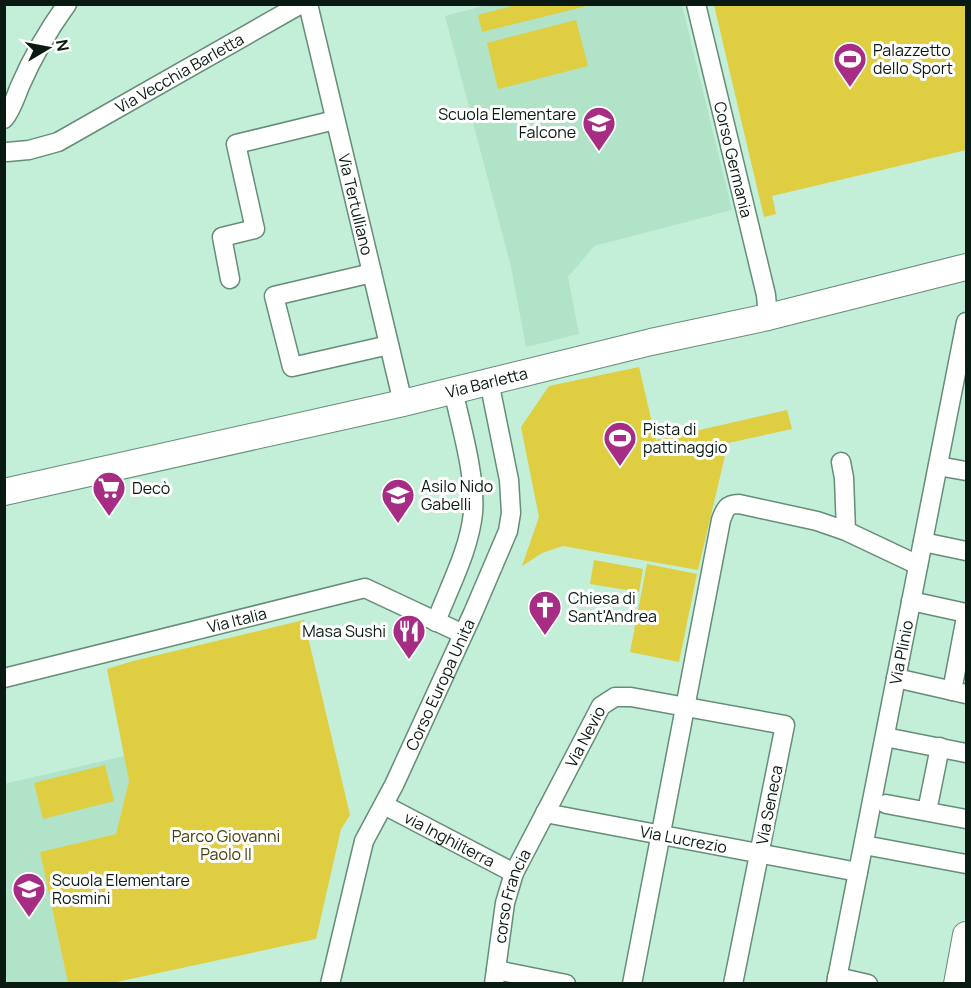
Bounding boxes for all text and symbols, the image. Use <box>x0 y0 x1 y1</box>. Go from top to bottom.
north arrow <box>18 18 78 78</box>
street label: Via Vecchia Barletta <box>111 28 248 118</box>
text: N <box>51 38 75 53</box>
place label: Palazzetto dello Sport <box>873 39 953 79</box>
sports icon: Palazzetto dello Sport <box>832 41 868 88</box>
street label: Corso Germania <box>709 99 758 220</box>
place label: Scuola Elementare Falcone <box>438 103 576 143</box>
school or university icon: Scuola Elementare Falcone <box>581 105 617 152</box>
street label: Via Tertulliano <box>333 151 378 257</box>
street label: Via Barletta <box>444 362 530 403</box>
place label: Pista di pattinaggio <box>643 418 728 458</box>
sports icon: Pista di pattinaggio <box>602 420 638 467</box>
supermarket icon: Decò <box>91 470 127 517</box>
place label: Asilo Nido Gabelli <box>421 475 493 515</box>
place label: Decò <box>132 477 170 499</box>
school or university icon: Asilo Nido Gabelli <box>380 477 416 524</box>
place label: Chiesa di Sant'Andrea <box>568 587 657 627</box>
church icon: Chiesa di Sant'Andrea <box>527 589 563 636</box>
street label: Via Italia <box>205 602 269 638</box>
restaurant icon: Masa Sushi <box>391 613 427 660</box>
street label: Corso Europa Unita <box>400 615 480 754</box>
street label: Via Plinio <box>884 618 918 686</box>
place label: Masa Sushi <box>302 620 386 642</box>
street label: Via Nevio <box>560 702 610 771</box>
street label: Via Seneca <box>751 763 787 847</box>
street label: via Inghilterra <box>400 807 499 872</box>
street label: Via Lucrezio <box>638 820 729 858</box>
park label: Parco Giovanni Paolo II <box>172 825 280 865</box>
street label: corso Francia <box>489 845 536 945</box>
place label: Scuola Elementare Rosmini <box>52 869 190 909</box>
school or university icon: Scuola Elementare Rosmini <box>11 871 47 918</box>

